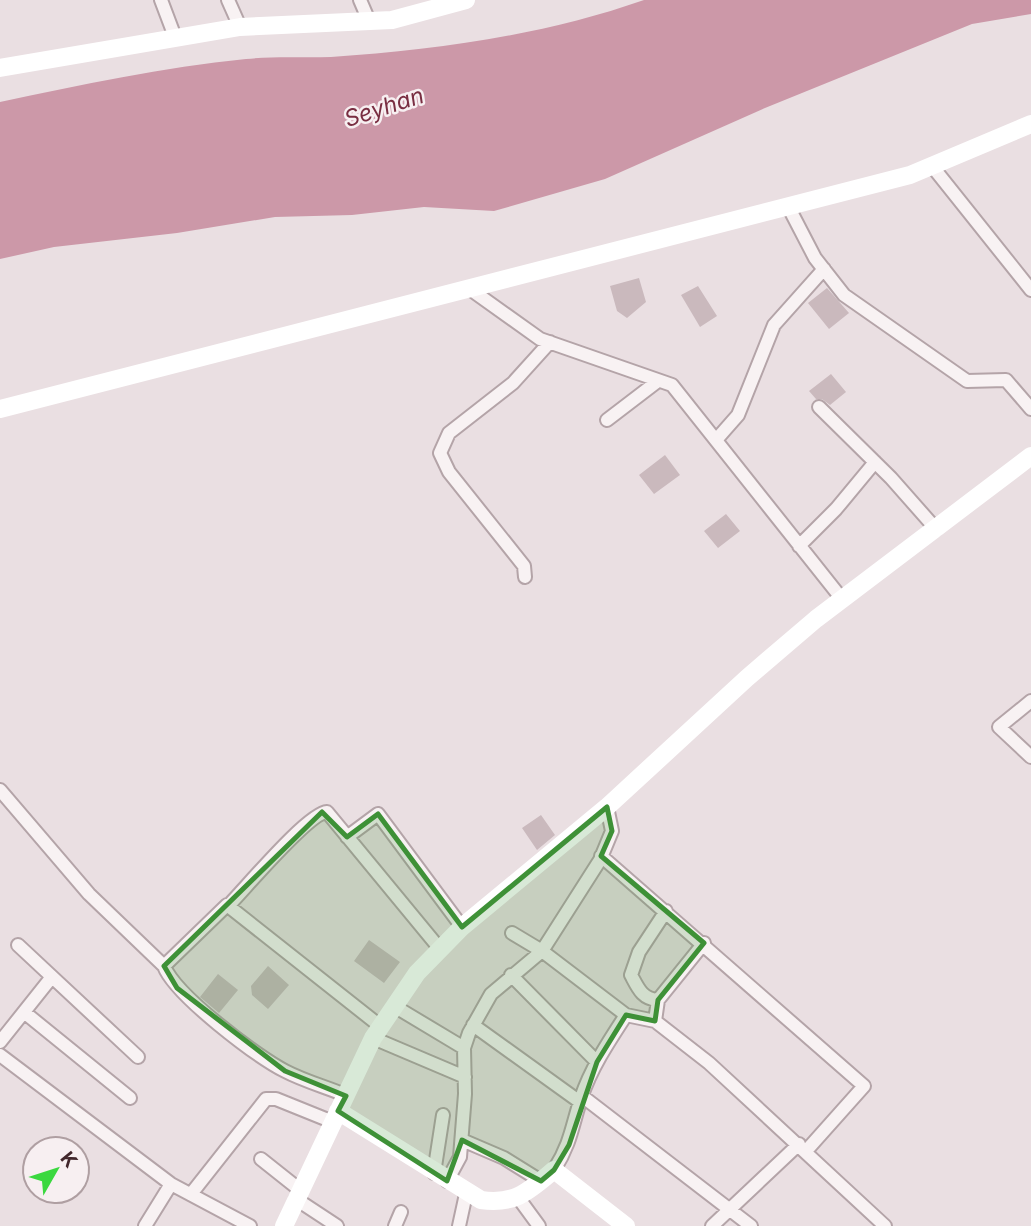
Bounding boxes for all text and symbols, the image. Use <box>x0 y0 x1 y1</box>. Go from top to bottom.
water label: Seyhan <box>341 81 427 133</box>
north arrow <box>21 1135 91 1205</box>
text: K <box>56 1147 82 1172</box>

